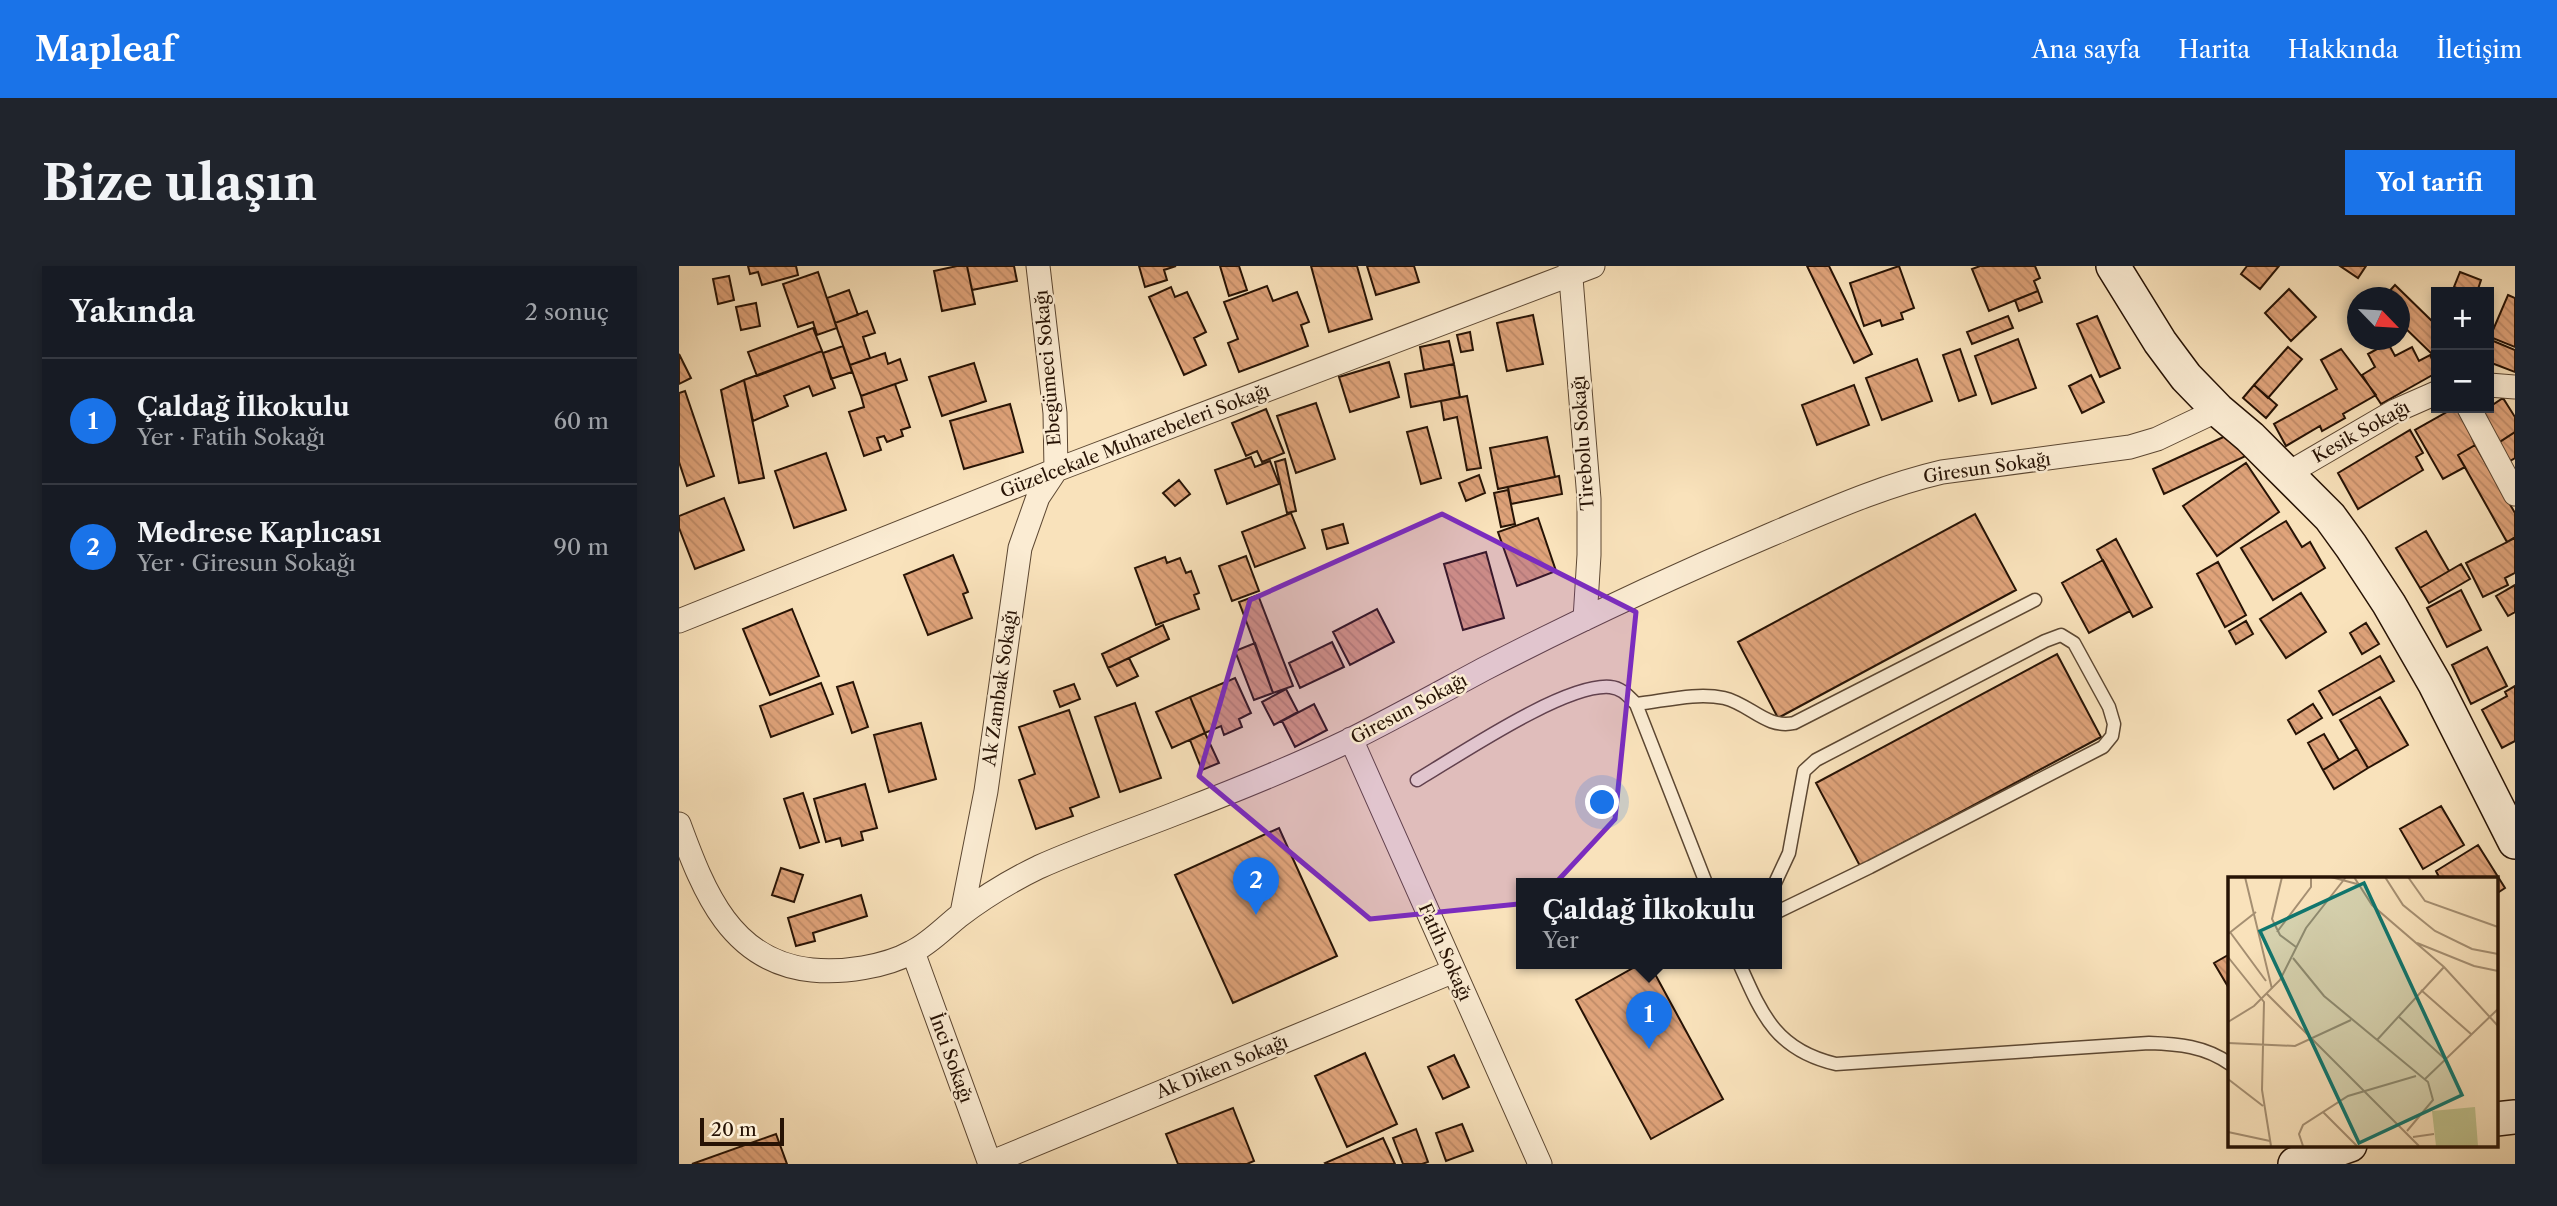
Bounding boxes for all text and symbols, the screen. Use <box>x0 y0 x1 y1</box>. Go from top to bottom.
text: Mapleaf <box>35 29 175 70</box>
text: Ana sayfa <box>2032 35 2141 64</box>
text: Harita <box>2179 35 2250 64</box>
text: Hakkında <box>2288 35 2398 64</box>
text: İletişim <box>2436 35 2522 64</box>
button: Yol tarifi <box>2345 150 2515 215</box>
text: Bize ulaşın <box>42 152 317 213</box>
north arrow <box>2347 287 2410 350</box>
map controls <box>2431 287 2494 413</box>
button: + <box>2431 287 2494 350</box>
street label: Ebegümeci Sokağı <box>1030 289 1066 447</box>
text: Yakında <box>70 293 195 330</box>
text: 2 sonuç <box>525 298 609 326</box>
button: − <box>2431 350 2494 413</box>
street label: Tirebolu Sokağı <box>1567 374 1599 511</box>
street label: Güzelcekale Muharebeleri Sokağı <box>997 379 1273 503</box>
text: Çaldağ İlkokulu <box>137 391 350 423</box>
street label: Kesik Sokağı <box>2308 396 2414 468</box>
text: 1 <box>88 407 98 435</box>
text: 60 m <box>553 407 609 435</box>
text: Yer · Fatih Sokağı <box>137 423 325 451</box>
street label: Giresun Sokağı <box>1922 448 2053 488</box>
text: Medrese Kaplıcası <box>137 517 381 549</box>
text: 2 <box>86 533 100 561</box>
text: 90 m <box>553 533 609 561</box>
text: Yer · Giresun Sokağı <box>137 549 356 577</box>
street label: Ak Zambak Sokağı <box>978 608 1022 769</box>
street label: Giresun Sokağı <box>1347 669 1471 749</box>
your location <box>1585 785 1619 819</box>
pin: 2 <box>1233 857 1279 915</box>
inset map <box>2228 877 2497 1146</box>
popup <box>1516 878 1782 969</box>
text: Çaldağ İlkokulu <box>1543 894 1755 926</box>
street label: Fatih Sokağı <box>1414 900 1477 1005</box>
text: Yer <box>1543 926 1579 954</box>
pin: 1 <box>1626 991 1672 1049</box>
street label: İnci Sokağı <box>925 1010 979 1106</box>
street label: Ak Diken Sokağı <box>1152 1030 1292 1104</box>
scale bar <box>700 1115 784 1147</box>
text: 20 m <box>711 1118 757 1141</box>

